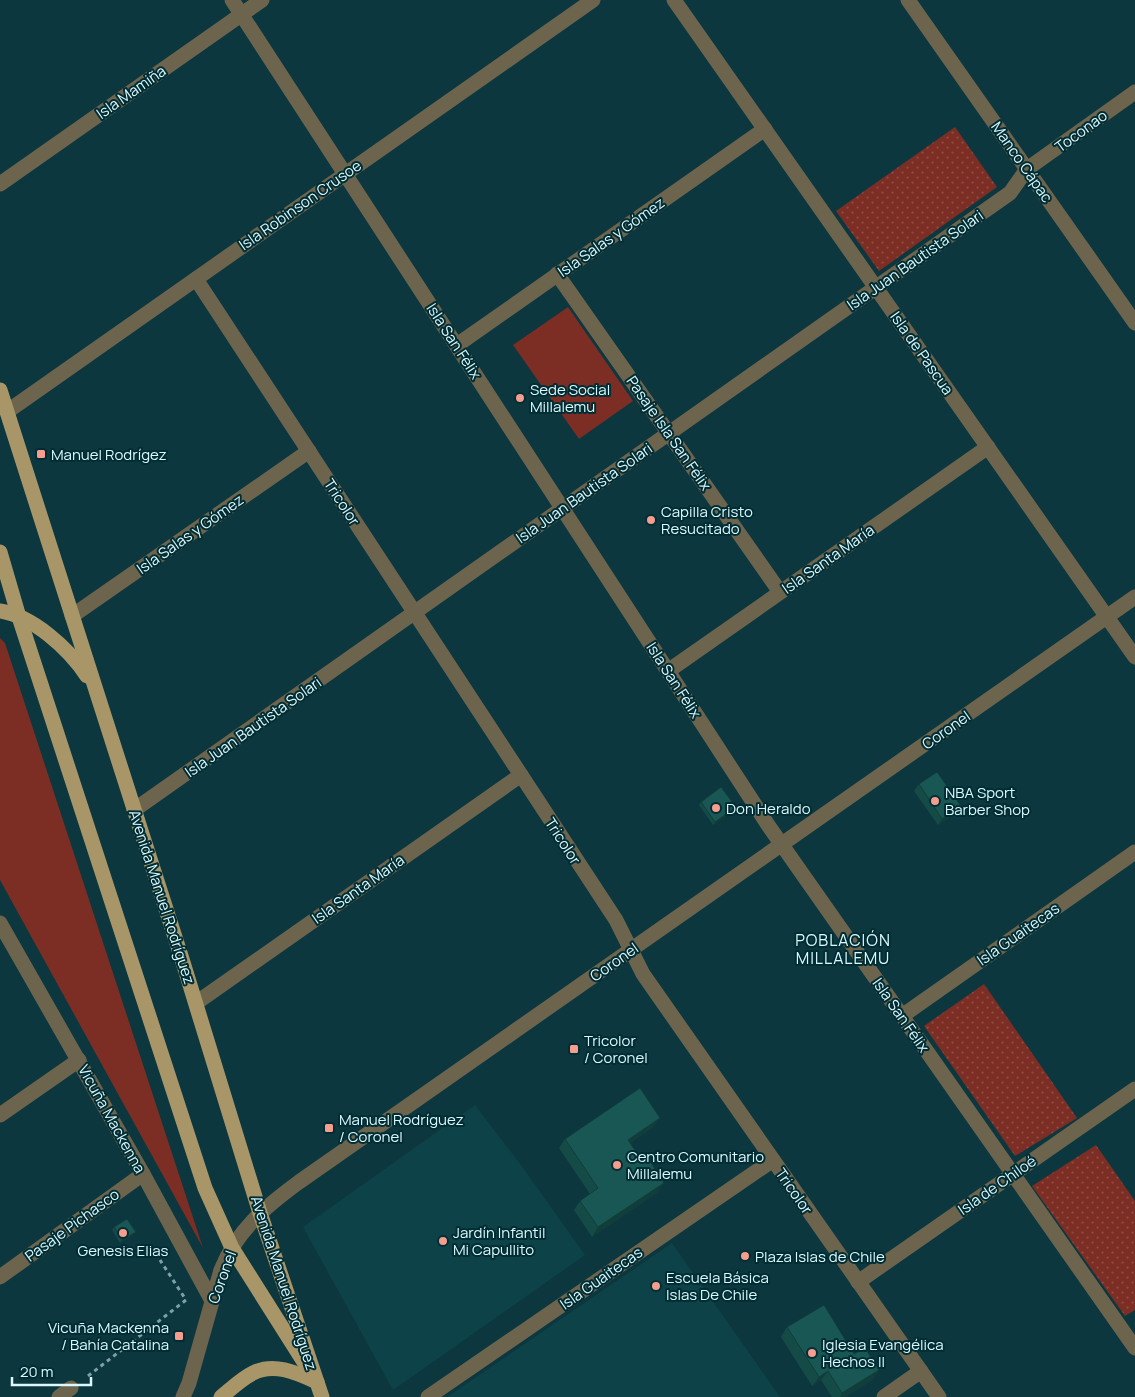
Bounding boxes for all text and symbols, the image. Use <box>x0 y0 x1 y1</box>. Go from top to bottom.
street label: Isla Mamiña <box>92 60 170 124</box>
street label: Toconao <box>1051 105 1111 157</box>
street label: Manco Cápac <box>986 117 1058 207</box>
street label: Isla Robinson Crusoe <box>235 155 366 255</box>
street label: Isla Salas y Gómez <box>553 192 669 282</box>
street label: Isla Juan Bautista Solari <box>842 205 988 315</box>
street label: Isla San Félix <box>422 299 486 383</box>
street label: Isla de Pascua <box>885 307 959 399</box>
street label: Pasaje Isla San Félix <box>622 372 716 495</box>
place label: Sede Social Millalemu <box>530 379 610 417</box>
marker: Sede Social Millalemu <box>514 392 526 404</box>
street label: Isla Juan Bautista Solari <box>511 438 657 548</box>
place label: Manuel Rodrígez <box>51 444 167 465</box>
marker: Manuel Rodrígez <box>35 448 47 460</box>
street label: Tricolor <box>319 475 365 530</box>
street label: Isla Salas y Gómez <box>132 489 248 579</box>
place label: Capilla Cristo Resucitado <box>661 501 753 539</box>
marker: Capilla Cristo Resucitado <box>645 514 657 526</box>
street label: Isla Santa María <box>778 519 878 599</box>
street label: Isla San Félix <box>642 638 706 722</box>
street label: Isla Juan Bautista Solari <box>180 672 326 782</box>
street label: Coronel <box>918 706 974 754</box>
place label: NBA Sport Barber Shop <box>945 782 1030 820</box>
marker: NBA Sport Barber Shop <box>929 795 941 807</box>
place label: Don Heraldo <box>726 798 811 819</box>
marker: Don Heraldo <box>710 802 722 814</box>
street label: Avenida Manuel Rodríguez <box>124 807 200 987</box>
street label: Tricolor <box>540 814 586 869</box>
street label: Isla Santa María <box>308 849 408 929</box>
street label: Isla Guaitecas <box>972 898 1064 970</box>
district label: POBLACIÓN MILLALEMU <box>795 929 891 969</box>
street label: Coronel <box>586 938 642 986</box>
street label: Isla San Félix <box>868 973 934 1057</box>
place label: Tricolor / Coronel <box>584 1030 648 1068</box>
marker: Tricolor / Coronel <box>568 1043 580 1055</box>
street label: Vicuña Mackenna <box>74 1061 150 1177</box>
place label: Manuel Rodríguez / Coronel <box>339 1109 464 1147</box>
marker: Manuel Rodríguez / Coronel <box>323 1122 335 1134</box>
place label: Centro Comunitario Millalemu <box>627 1146 764 1184</box>
street label: Isla de Chiloé <box>954 1150 1041 1220</box>
marker: Centro Comunitario Millalemu <box>611 1159 623 1171</box>
street label: Tricolor <box>771 1164 818 1219</box>
street label: Pasaje Pichasco <box>21 1184 123 1266</box>
street label: Avenida Manuel Rodríguez <box>246 1193 322 1373</box>
place label: Jardín Infantil Mi Capullito <box>453 1222 546 1260</box>
marker: Genesis Elias <box>117 1227 129 1239</box>
marker: Jardín Infantil Mi Capullito <box>437 1235 449 1247</box>
place label: Genesis Elias <box>78 1240 169 1261</box>
street label: Isla Guaitecas <box>555 1242 647 1314</box>
place label: Plaza Islas de Chile <box>755 1246 885 1267</box>
street label: Coronel <box>203 1248 241 1306</box>
marker: Plaza Islas de Chile <box>739 1250 751 1262</box>
place label: Escuela Básica Islas De Chile <box>666 1267 769 1305</box>
marker: Escuela Básica Islas De Chile <box>650 1280 662 1292</box>
place label: Vicuña Mackenna / Bahía Catalina <box>48 1317 169 1355</box>
marker: Vicuña Mackenna / Bahía Catalina <box>173 1330 185 1342</box>
place label: Iglesia Evangélica Hechos II <box>822 1334 944 1372</box>
marker: Iglesia Evangélica Hechos II <box>806 1347 818 1359</box>
scale bar <box>12 1354 91 1386</box>
text: 20 m <box>20 1361 53 1382</box>

